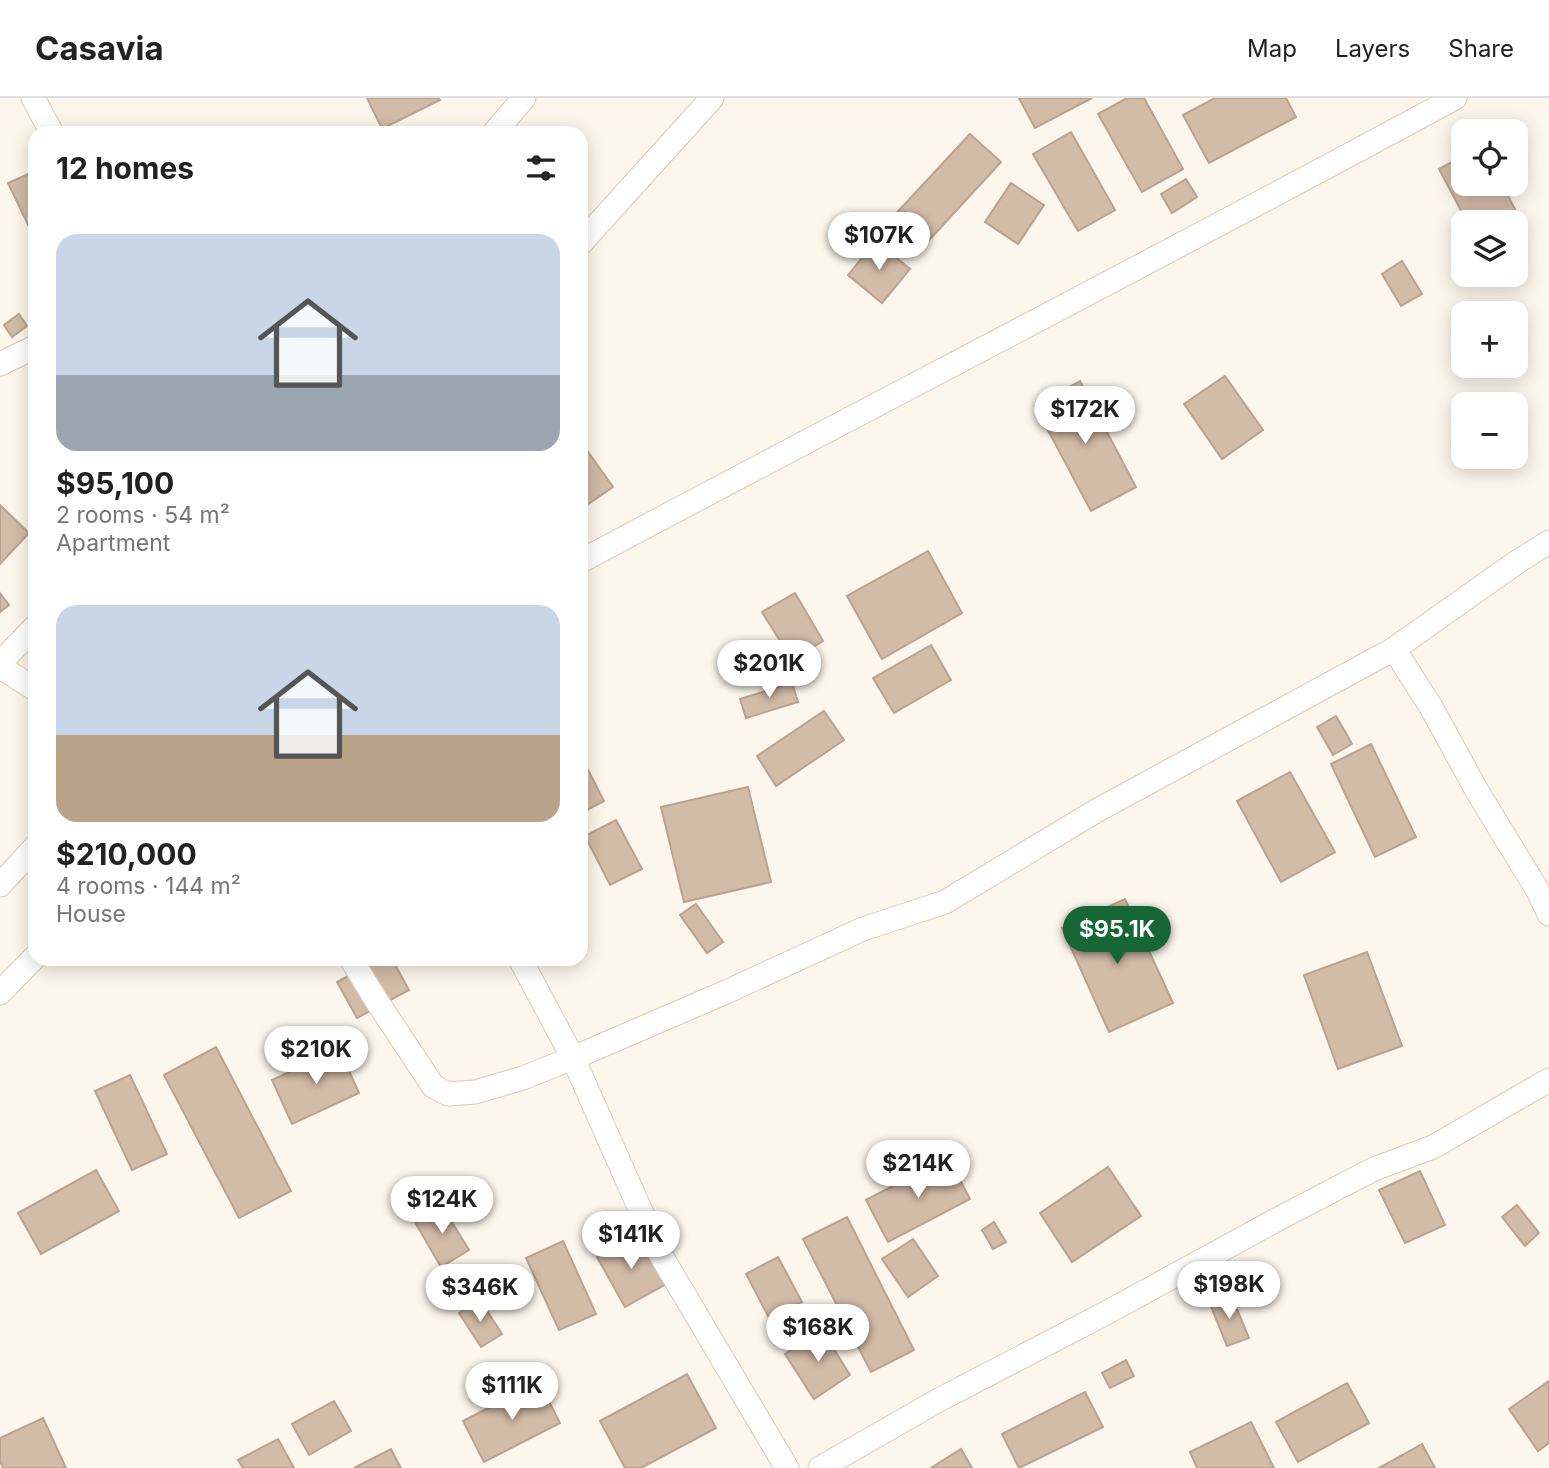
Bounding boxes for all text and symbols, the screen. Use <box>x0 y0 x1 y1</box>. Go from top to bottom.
text: Casavia <box>35 28 164 68</box>
text: Map <box>1247 34 1297 63</box>
text: Layers <box>1335 34 1410 63</box>
text: Share <box>1448 34 1514 63</box>
map controls <box>1451 119 1528 469</box>
button: locate <box>1451 119 1528 196</box>
icon: filters <box>522 149 560 187</box>
text: 12 homes <box>56 150 194 186</box>
button: layers <box>1451 210 1528 287</box>
pin: $107K <box>830 212 928 272</box>
text: $107K <box>844 221 914 249</box>
icon: home <box>245 280 371 406</box>
button: + <box>1451 301 1528 378</box>
pin: $172K <box>1036 386 1134 446</box>
button: − <box>1451 392 1528 469</box>
text: $172K <box>1050 395 1120 423</box>
text: $95,100 <box>56 465 174 501</box>
text: 2 rooms · 54 m² <box>56 501 230 529</box>
text: Apartment <box>56 529 170 557</box>
pin: $201K <box>720 640 818 700</box>
text: $201K <box>733 649 805 677</box>
icon: home <box>245 651 371 777</box>
text: $210,000 <box>56 836 197 872</box>
text: 4 rooms · 144 m² <box>56 872 241 900</box>
text: House <box>56 900 126 928</box>
pin: $95.1K <box>1060 906 1174 966</box>
text: $95.1K <box>1079 915 1155 943</box>
pin: $210K <box>267 1026 365 1086</box>
text: $210K <box>280 1035 352 1063</box>
pin: $214K <box>869 1140 967 1200</box>
text: $214K <box>882 1149 954 1177</box>
pin: $124K <box>393 1176 491 1236</box>
text: $124K <box>406 1185 478 1213</box>
pin: $141K <box>582 1212 680 1271</box>
text: $141K <box>598 1220 664 1248</box>
pin: $198K <box>1180 1262 1278 1321</box>
pin: $346K <box>431 1264 529 1324</box>
text: $198K <box>1193 1270 1265 1298</box>
text: $346K <box>442 1273 518 1301</box>
pin: $168K <box>769 1304 867 1364</box>
text: $168K <box>782 1313 854 1341</box>
pin: $111K <box>463 1362 561 1422</box>
text: $111K <box>481 1371 543 1399</box>

